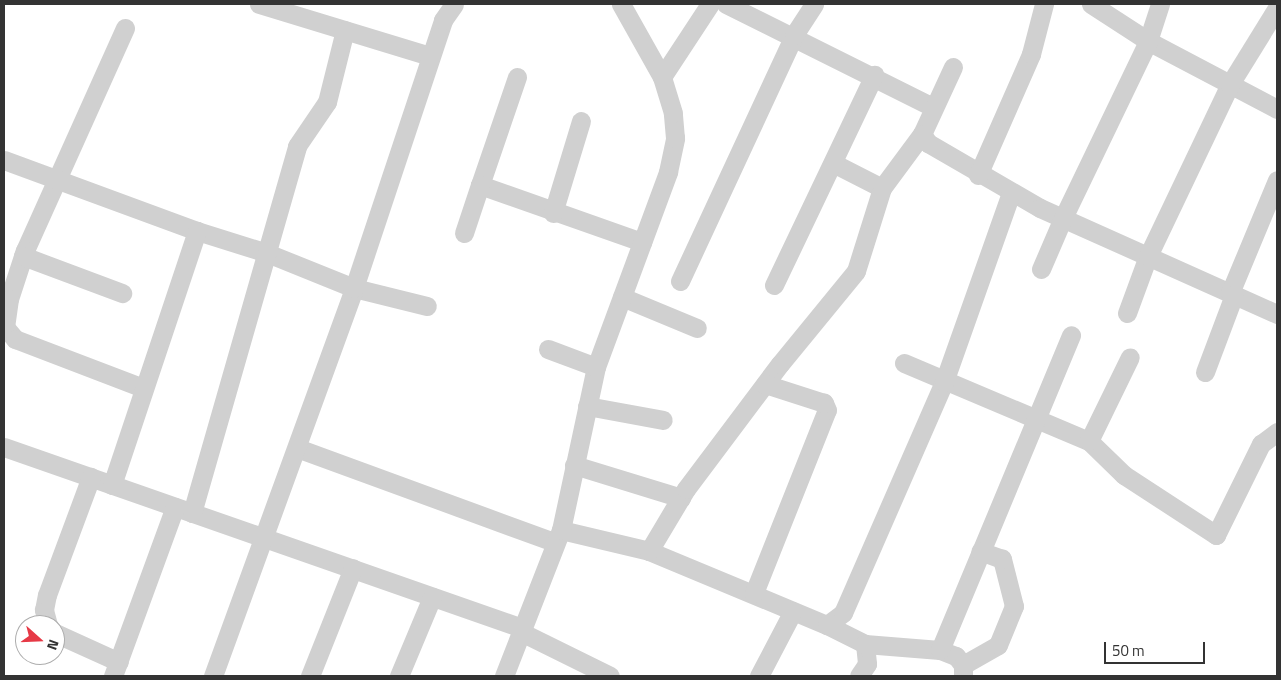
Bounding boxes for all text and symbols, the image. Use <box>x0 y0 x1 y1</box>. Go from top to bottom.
north arrow <box>15 615 65 665</box>
scale bar <box>1106 632 1207 664</box>
text: N <box>42 637 65 653</box>
text: 50 m <box>1112 639 1145 662</box>

